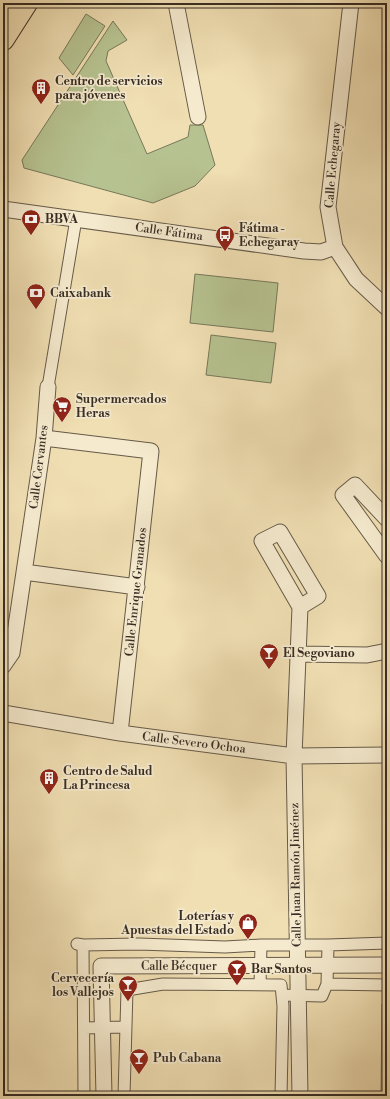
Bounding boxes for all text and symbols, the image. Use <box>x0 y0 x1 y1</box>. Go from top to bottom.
place label: Centro de servicios para jóvenes <box>55 74 163 103</box>
building icon: Centro de servicios para jóvenes <box>30 77 52 105</box>
street label: Calle Echegaray <box>322 121 344 209</box>
bank icon: BBVA <box>20 208 42 236</box>
place label: BBVA <box>45 212 78 227</box>
street label: Calle Fátima <box>134 220 205 244</box>
place label: Fátima - Echegaray <box>239 221 300 250</box>
bus stop icon: Fátima - Echegaray <box>214 224 236 252</box>
bank icon: Caixabank <box>25 282 47 310</box>
place label: Caixabank <box>50 286 112 301</box>
place label: Supermercados Heras <box>76 392 166 421</box>
supermarket icon: Supermercados Heras <box>51 395 73 423</box>
street label: Calle Cervantes <box>26 424 52 510</box>
street label: Calle Enrique Granados <box>122 527 150 657</box>
bar icon: El Segoviano <box>258 642 280 670</box>
place label: El Segoviano <box>283 646 355 661</box>
street label: Calle Severo Ochoa <box>141 729 248 757</box>
place label: Centro de Salud La Princesa <box>63 764 153 793</box>
building icon: Centro de Salud La Princesa <box>38 767 60 795</box>
street label: Calle Juan Ramón Jiménez <box>287 803 305 947</box>
place label: Loterías y Apuestas del Estado <box>120 909 235 938</box>
shop icon: Loterías y Apuestas del Estado <box>237 912 259 940</box>
bar icon: Bar Santos <box>226 958 248 986</box>
street label: Calle Bécquer <box>141 959 217 974</box>
place label: Bar Santos <box>251 962 312 977</box>
place label: Cervecería los Vallejos <box>51 971 114 1000</box>
bar icon: Cervecería los Vallejos <box>117 974 139 1002</box>
bar icon: Pub Cabana <box>128 1047 150 1075</box>
place label: Pub Cabana <box>153 1051 222 1066</box>

